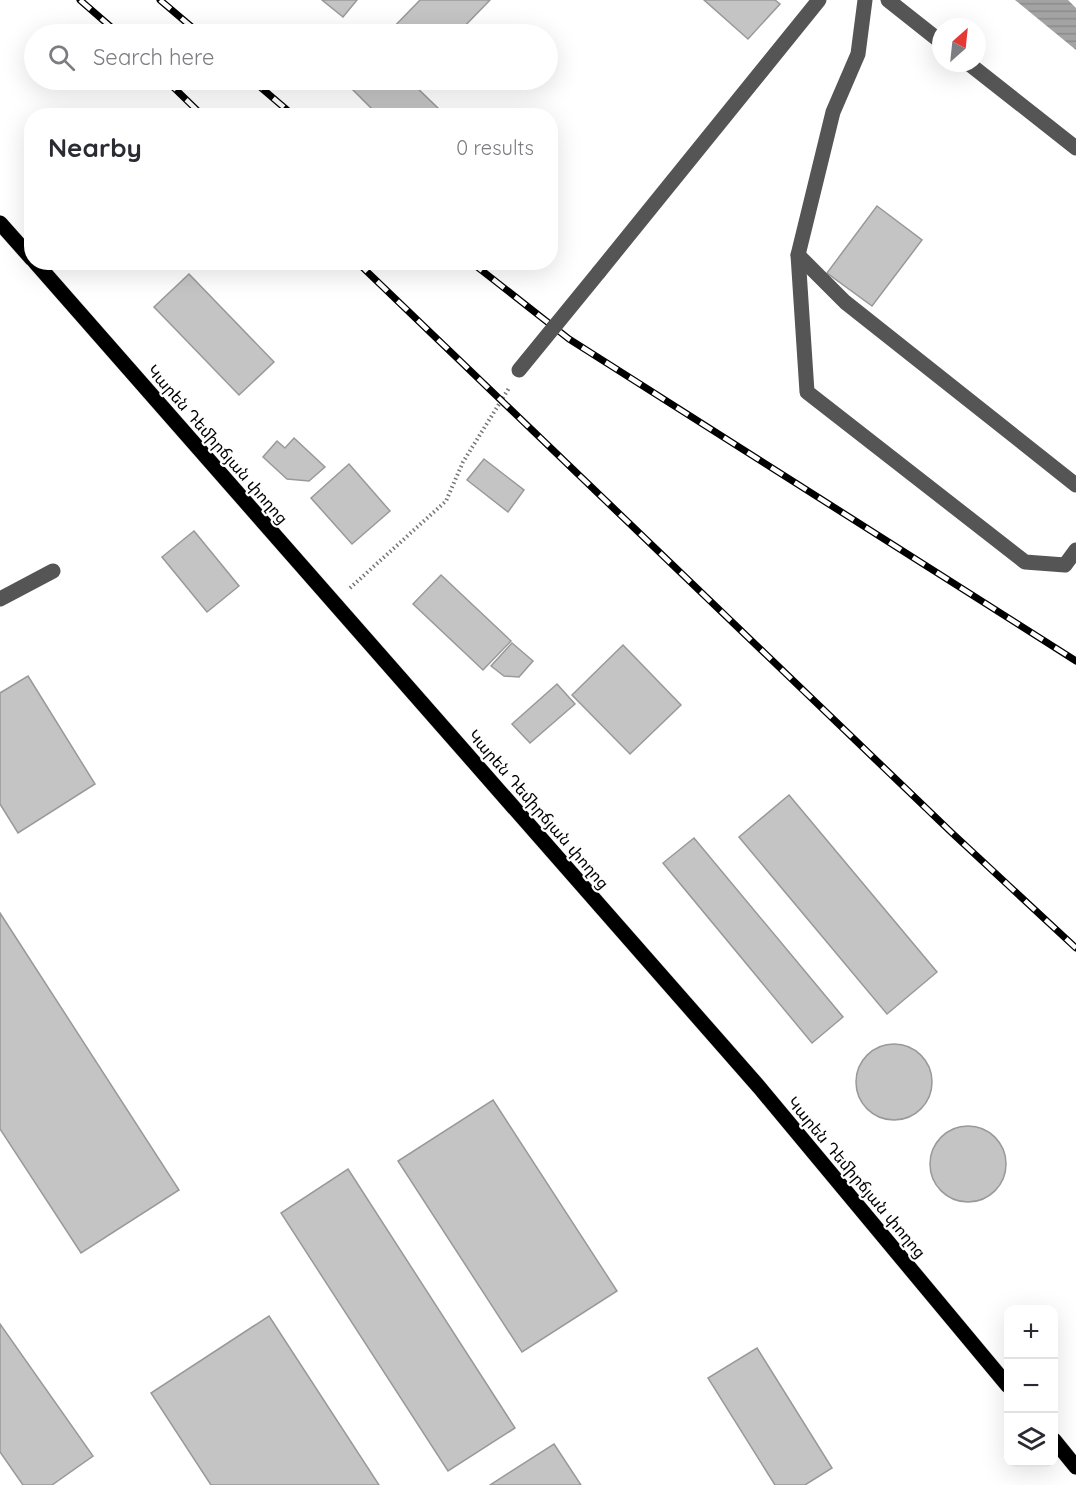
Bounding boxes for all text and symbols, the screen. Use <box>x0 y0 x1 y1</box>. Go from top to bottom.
north arrow <box>932 18 986 72</box>
search box <box>24 24 558 90</box>
icon: search <box>45 41 78 74</box>
text: Search here <box>93 43 214 71</box>
text: Nearby <box>48 131 142 164</box>
text: 0 results <box>456 135 534 160</box>
street label: Կարեն Դեմիրճյան փողոց <box>143 360 293 528</box>
street label: Կարեն Դեմիրճյան փողոց <box>464 725 614 893</box>
street label: Կարեն Դեմիրճյան փողոց <box>784 1092 930 1262</box>
map controls <box>1004 1305 1058 1467</box>
button: + <box>1004 1305 1058 1359</box>
button: − <box>1004 1359 1058 1413</box>
button: layers <box>1004 1413 1058 1467</box>

